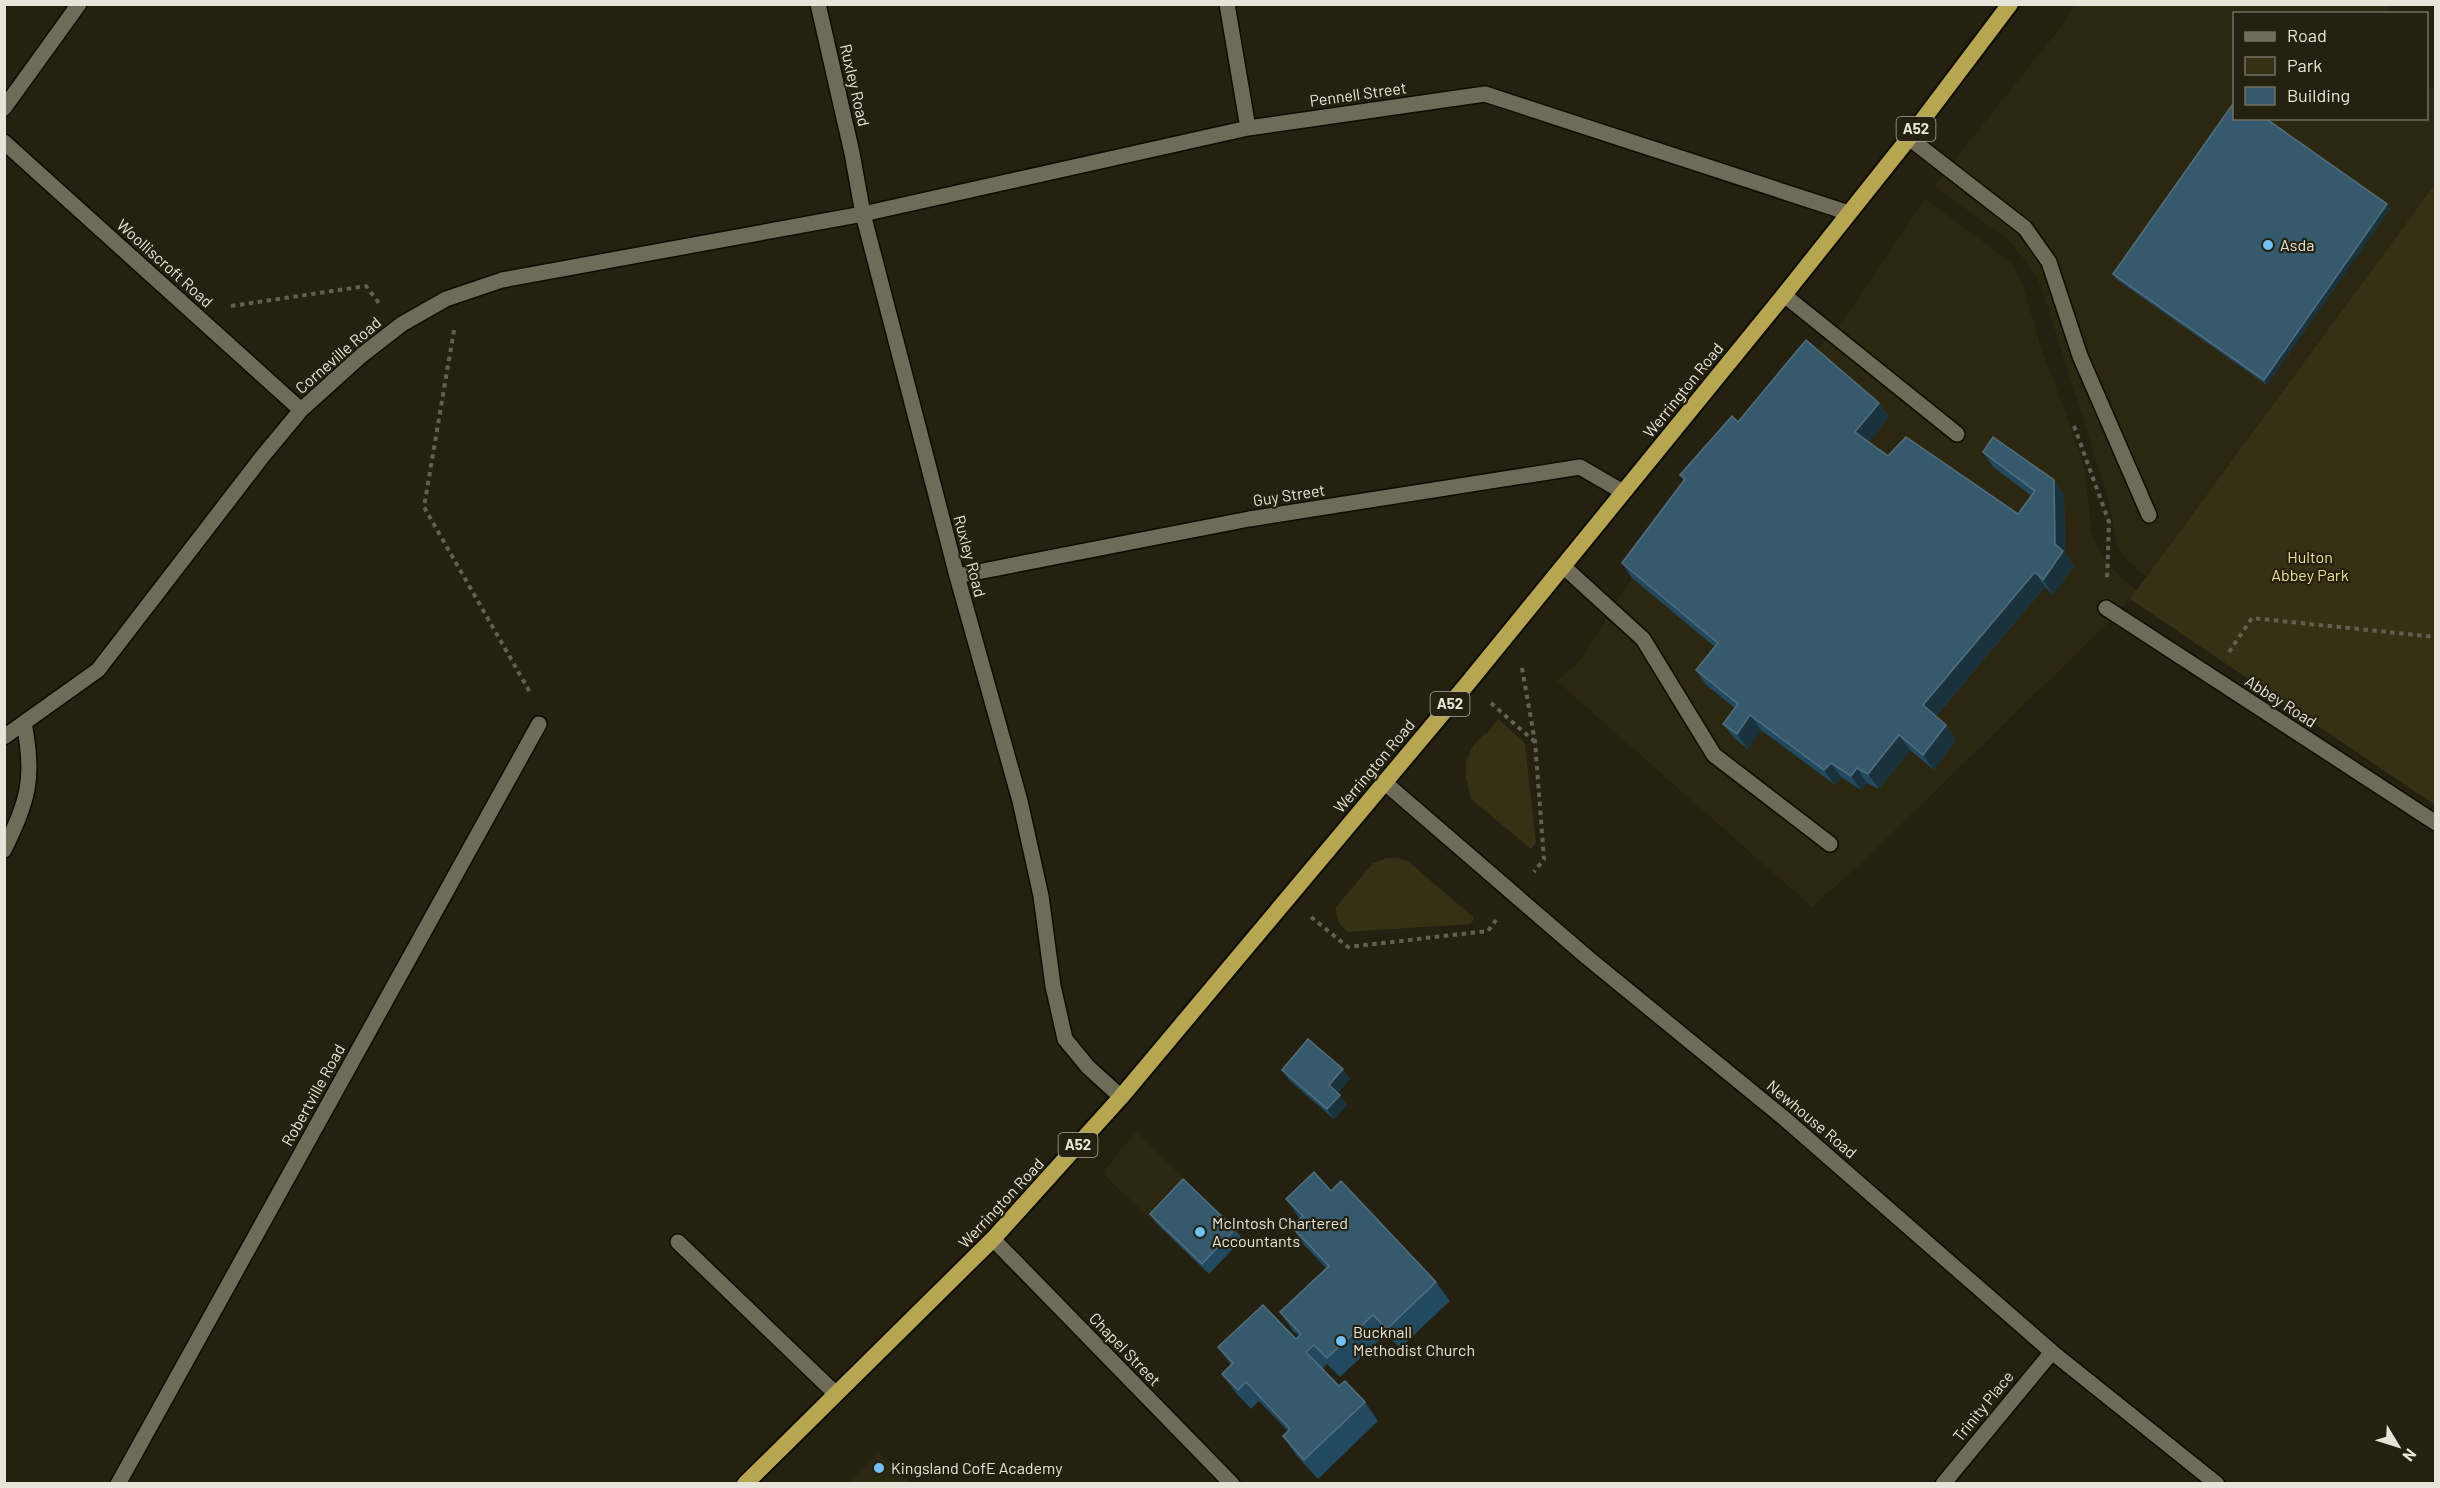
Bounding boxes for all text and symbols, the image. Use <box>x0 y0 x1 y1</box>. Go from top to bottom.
legend <box>2233 12 2428 120</box>
text: Road <box>2287 24 2327 46</box>
street label: Ruxley Road <box>837 42 874 128</box>
text: Park <box>2287 54 2322 76</box>
street label: Pennell Street <box>1308 77 1408 110</box>
text: Building <box>2287 84 2350 106</box>
road number: A52 <box>1896 117 1936 141</box>
street label: Woolliscroft Road <box>113 215 217 311</box>
place label: Asda <box>2280 235 2314 254</box>
marker: Asda <box>2261 238 2275 252</box>
street label: Corneville Road <box>291 312 384 397</box>
street label: Werrington Road <box>1639 339 1727 441</box>
street label: Guy Street <box>1252 479 1326 510</box>
street label: Ruxley Road <box>950 513 991 599</box>
park label: Hulton Abbey Park <box>2271 547 2349 584</box>
street label: Abbey Road <box>2242 670 2321 731</box>
road number: A52 <box>1430 692 1470 716</box>
street label: Werrington Road <box>1329 715 1418 816</box>
street label: Robertville Road <box>277 1040 348 1149</box>
street label: Newhouse Road <box>1764 1076 1861 1162</box>
road number: A52 <box>1058 1133 1098 1157</box>
street label: Werrington Road <box>954 1154 1047 1252</box>
place label: McIntosh Chartered Accountants <box>1212 1213 1348 1250</box>
marker: McIntosh Chartered Accountants <box>1193 1225 1207 1239</box>
street label: Chapel Street <box>1086 1308 1165 1389</box>
place label: Bucknall Methodist Church <box>1353 1322 1475 1359</box>
marker: Bucknall Methodist Church <box>1334 1334 1348 1348</box>
street label: Trinity Place <box>1948 1367 2017 1445</box>
north arrow <box>2368 1416 2428 1476</box>
text: N <box>2399 1446 2421 1466</box>
place label: Kingsland CofE Academy <box>891 1458 1063 1477</box>
marker: Kingsland CofE Academy <box>872 1461 886 1475</box>

